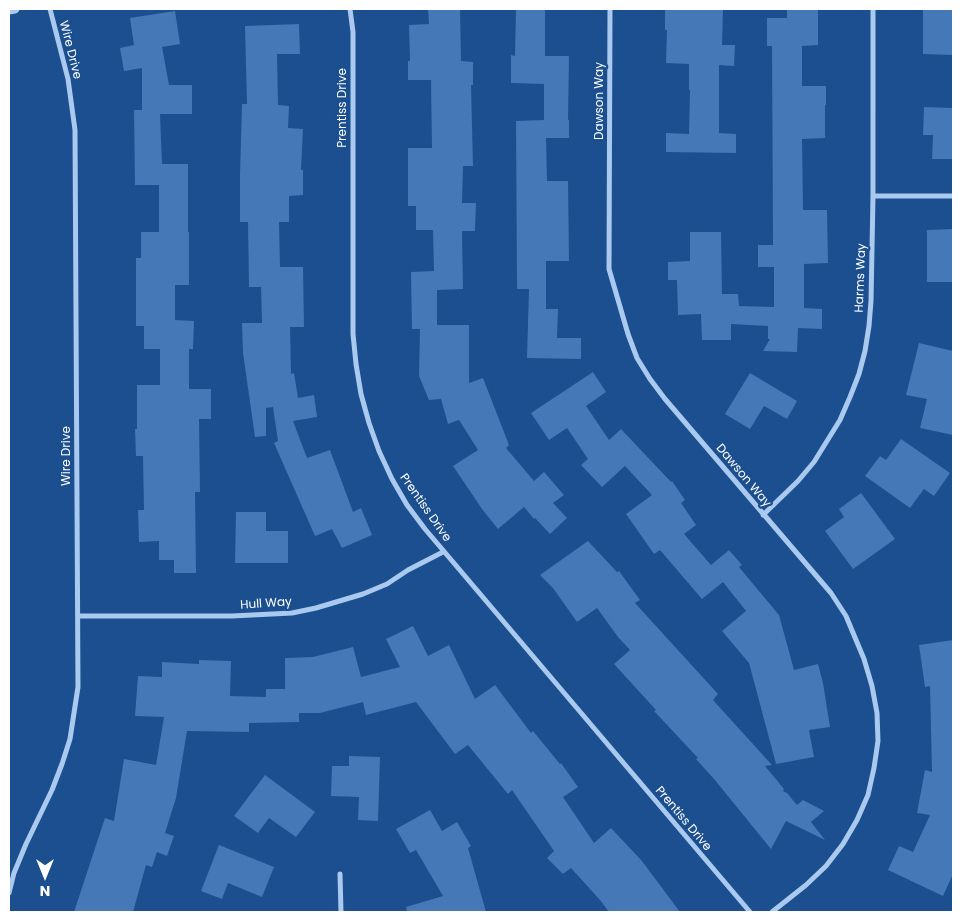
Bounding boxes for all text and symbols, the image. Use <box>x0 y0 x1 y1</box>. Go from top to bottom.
street label: Wire Drive <box>56 19 84 81</box>
street label: Dawson Way <box>593 62 607 140</box>
street label: Prentiss Drive <box>336 68 350 148</box>
street label: Harms Way <box>853 243 869 313</box>
street label: Wire Drive <box>60 426 74 486</box>
street label: Dawson Way <box>712 442 774 510</box>
street label: Prentiss Drive <box>396 471 454 545</box>
street label: Hull Way <box>240 595 292 613</box>
street label: Prentiss Drive <box>652 784 714 854</box>
north arrow <box>20 851 70 901</box>
text: N <box>40 881 50 901</box>

